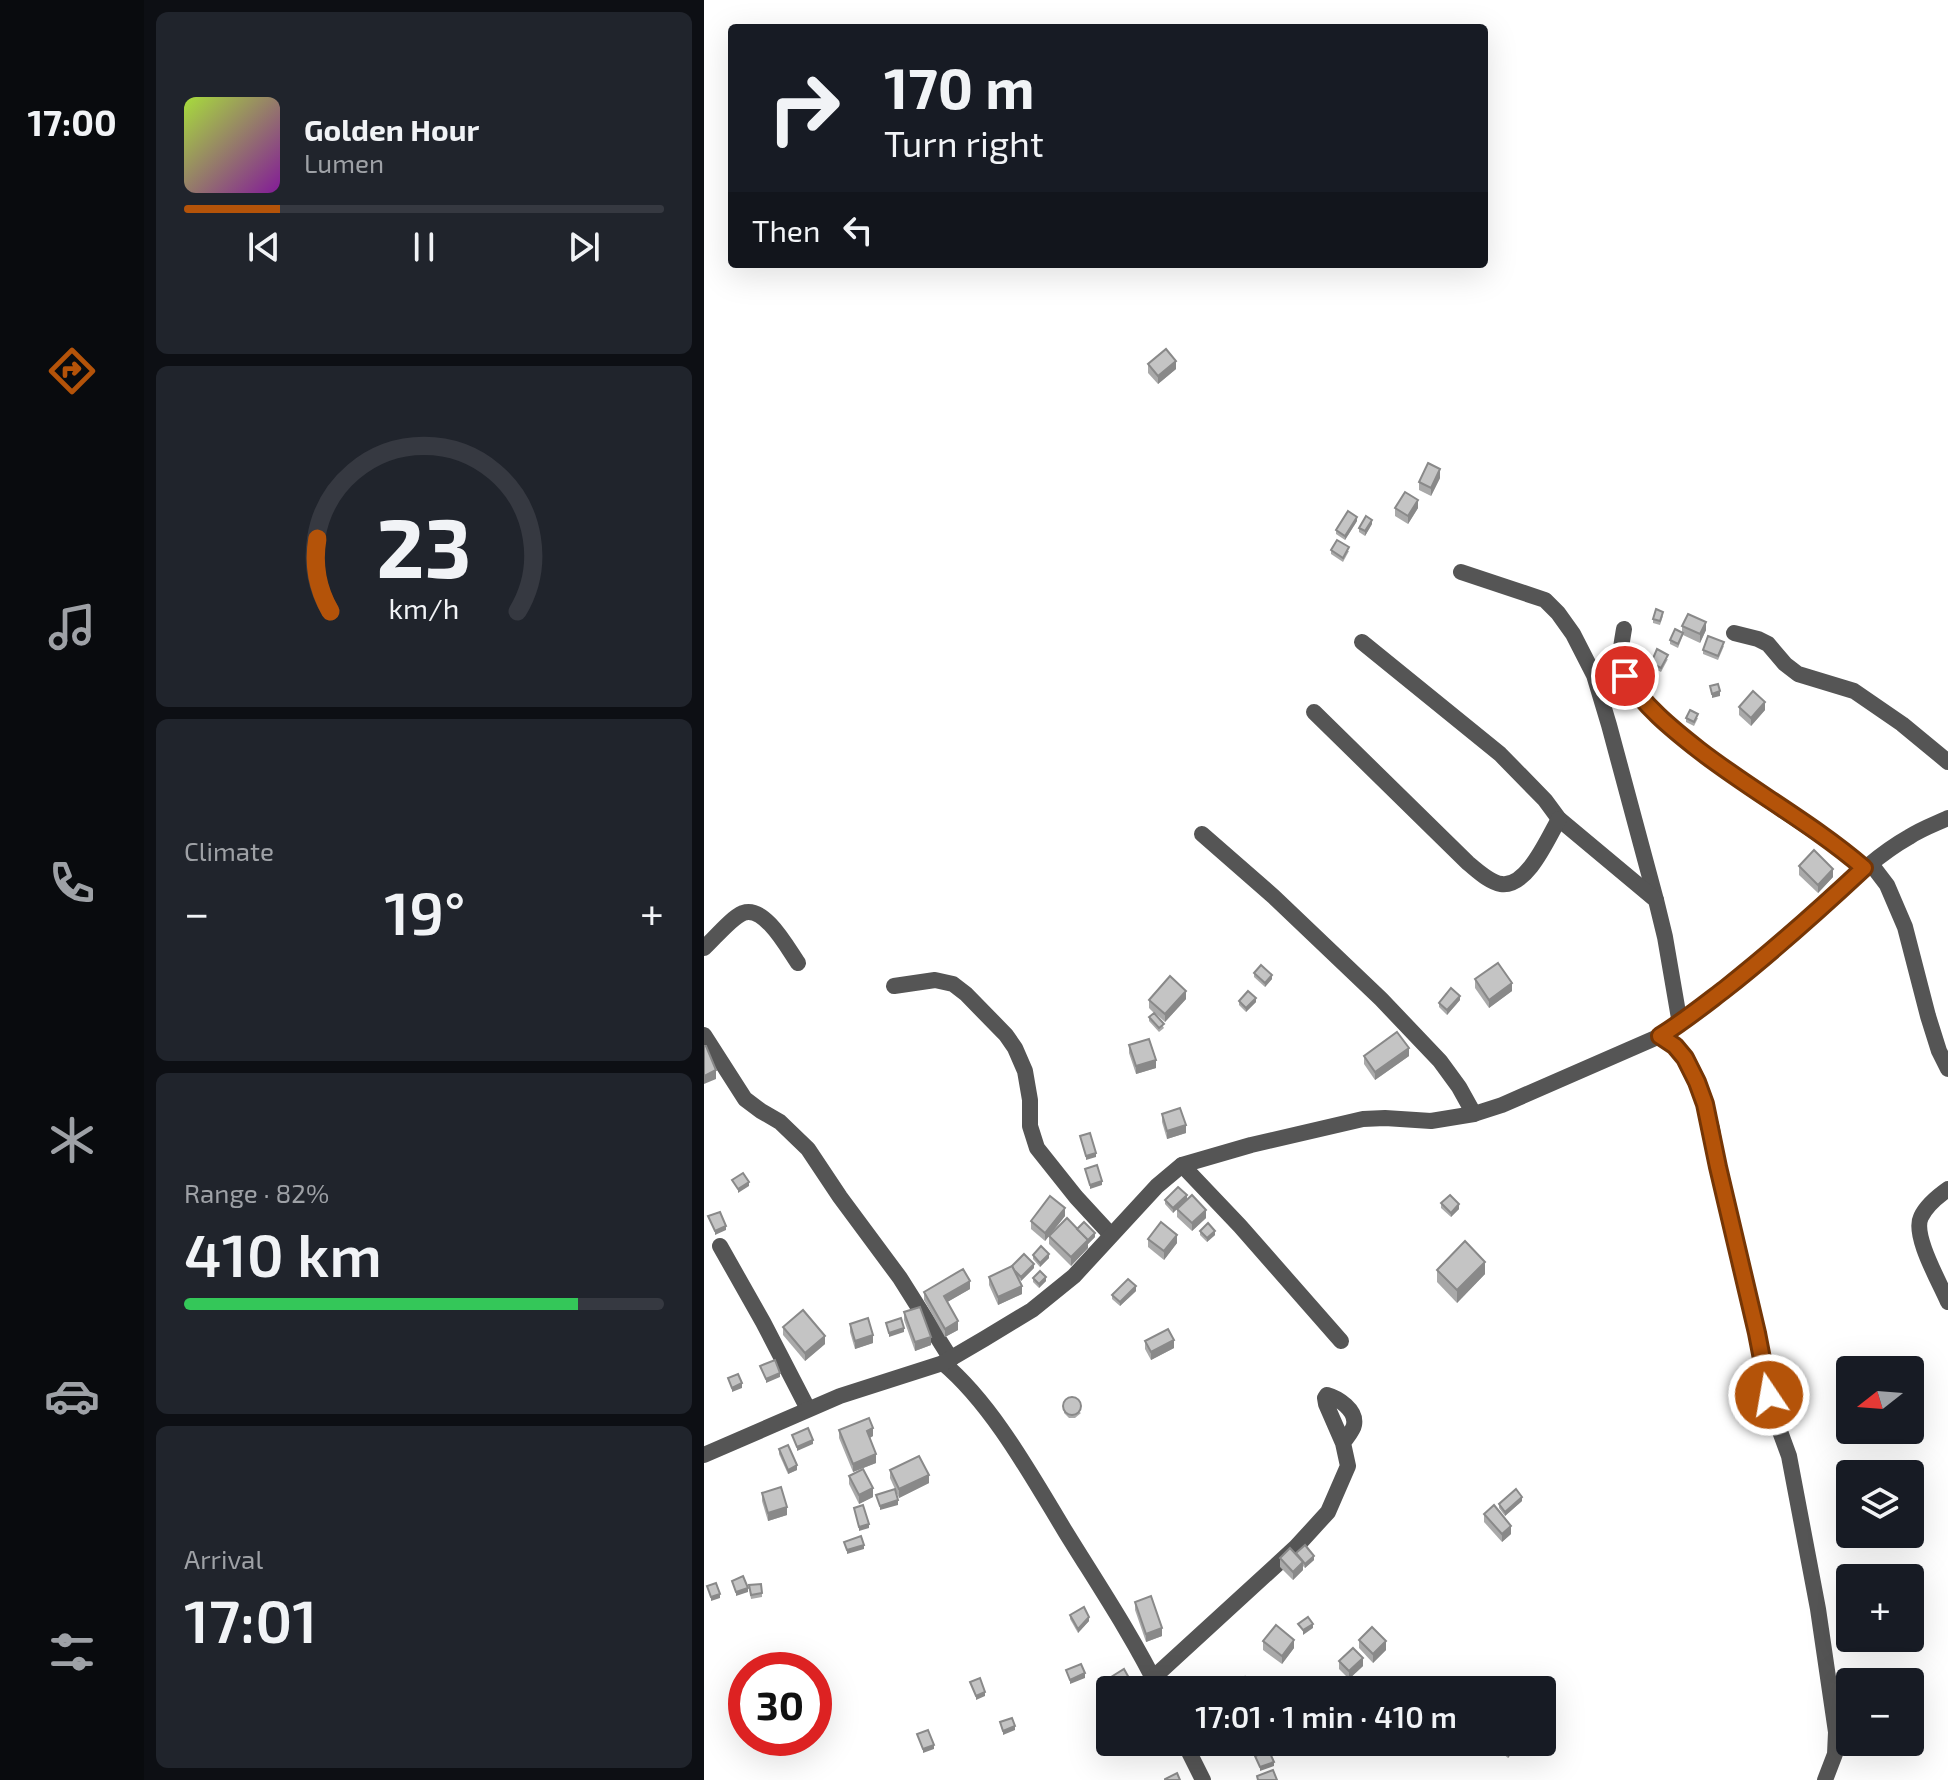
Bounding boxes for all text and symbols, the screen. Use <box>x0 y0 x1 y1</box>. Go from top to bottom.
text: 170 m <box>884 53 1035 120</box>
icon: right <box>752 56 856 160</box>
text: 17:00 <box>27 100 117 143</box>
text: Golden Hour <box>304 111 479 147</box>
text: Turn right <box>884 121 1044 164</box>
text: Lumen <box>304 147 384 178</box>
icon: left <box>836 208 880 252</box>
text: Then <box>752 212 820 248</box>
icon: previous <box>242 225 286 269</box>
icon: pause <box>402 225 446 269</box>
icon: next <box>562 225 606 269</box>
icon: directions <box>44 343 100 399</box>
text: 23 <box>376 495 472 595</box>
text: km/h <box>389 591 459 626</box>
icon: music <box>44 599 100 655</box>
pin <box>1591 642 1659 710</box>
icon: arrive <box>1603 654 1647 698</box>
text: Climate <box>184 835 274 866</box>
icon: phone <box>44 855 100 911</box>
text: 19° <box>384 875 465 947</box>
text: − <box>184 885 210 938</box>
text: + <box>640 885 664 938</box>
icon: climate <box>44 1112 100 1168</box>
text: Range · 82% <box>184 1177 329 1208</box>
text: 410 km <box>184 1217 382 1289</box>
position arrow <box>1727 1353 1811 1437</box>
north arrow <box>1836 1356 1924 1444</box>
map controls <box>1836 1356 1924 1756</box>
icon: car <box>44 1368 100 1424</box>
button: layers <box>1836 1460 1924 1548</box>
text: Arrival <box>184 1543 263 1574</box>
button: + <box>1836 1564 1924 1652</box>
text: 17:01 <box>184 1583 317 1655</box>
icon: filters <box>44 1624 100 1680</box>
speed limit sign: 30 <box>728 1652 832 1756</box>
button: − <box>1836 1668 1924 1756</box>
text: 17:01 · 1 min · 410 m <box>1195 1698 1457 1734</box>

